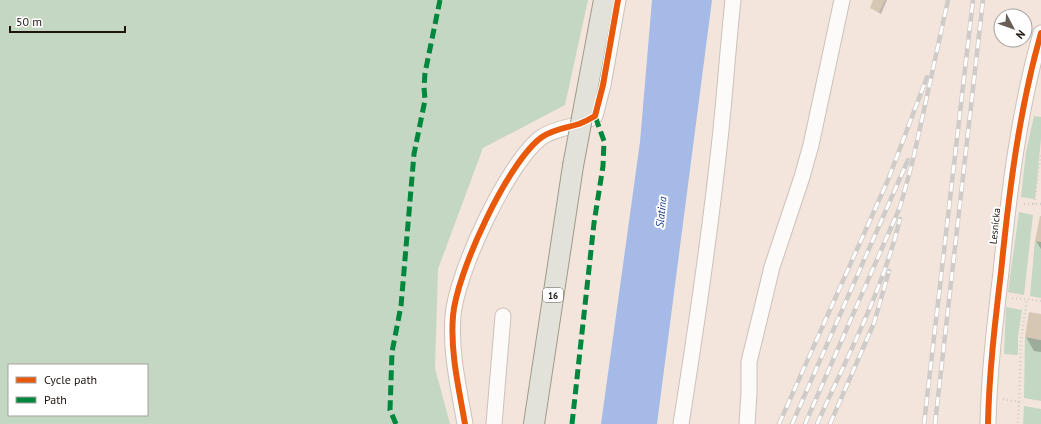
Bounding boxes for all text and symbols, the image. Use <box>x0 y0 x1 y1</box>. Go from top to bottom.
scale bar <box>10 8 125 34</box>
north arrow <box>993 8 1033 48</box>
text: 50 m <box>16 14 42 29</box>
text: N <box>1013 27 1028 42</box>
water label: Slatina <box>652 195 670 228</box>
street label: Lesnícka <box>987 207 1003 245</box>
road number: 16 <box>543 288 563 302</box>
legend <box>8 364 148 416</box>
text: Cycle path <box>44 372 97 387</box>
text: Path <box>44 392 67 407</box>

